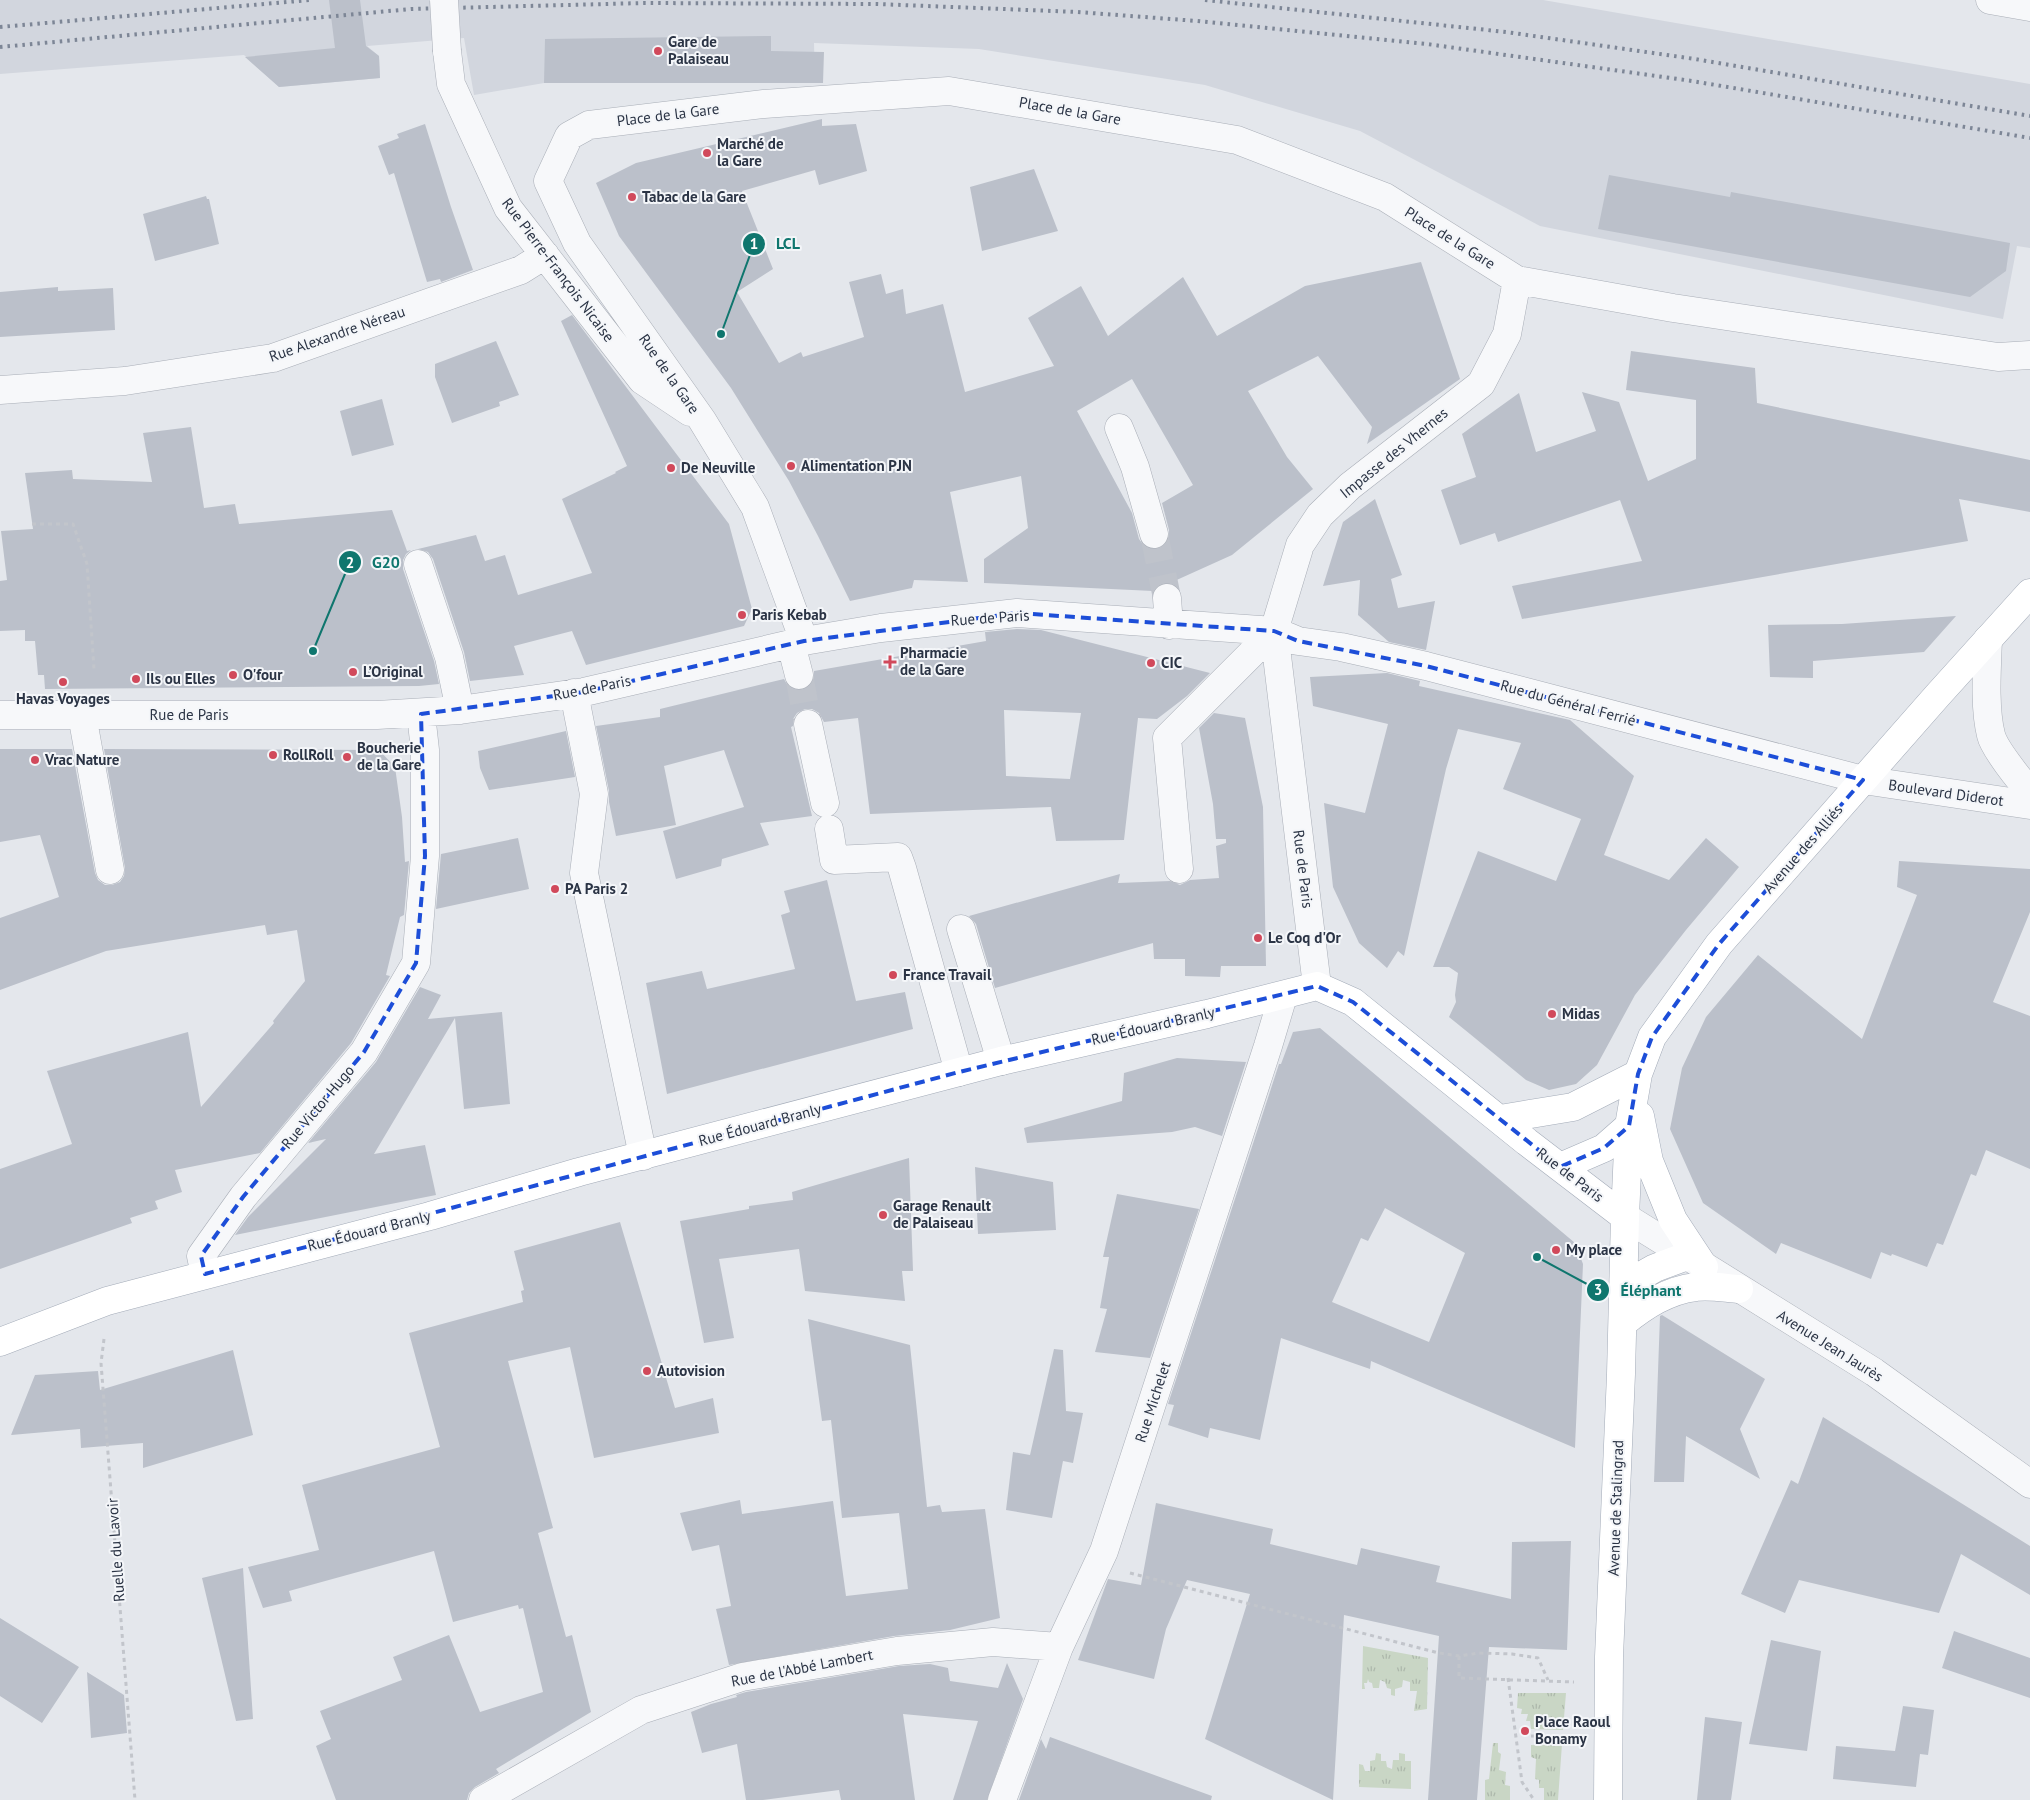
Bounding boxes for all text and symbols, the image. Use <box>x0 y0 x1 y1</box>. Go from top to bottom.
place label: Gare de Palaiseau <box>668 32 729 68</box>
marker: Gare de Palaiseau <box>652 45 664 57</box>
street label: Place de la Gare <box>1018 92 1123 129</box>
street label: Place de la Gare <box>616 99 720 130</box>
place label: Marché de la Gare <box>717 134 784 170</box>
marker: Marché de la Gare <box>701 147 713 159</box>
place label: Tabac de la Gare <box>642 187 747 206</box>
marker: Tabac de la Gare <box>626 191 638 203</box>
street label: Rue Pierre-François Nicaise <box>498 194 619 345</box>
street label: Place de la Gare <box>1402 202 1499 273</box>
callout: LCL <box>741 228 810 259</box>
text: LCL <box>776 233 801 253</box>
text: 1 <box>750 234 758 253</box>
street label: Rue Alexandre Néreau <box>266 301 407 366</box>
street label: Rue de la Gare <box>635 330 704 417</box>
street label: Impasse des Vhernes <box>1336 403 1452 502</box>
place label: Alimentation PJN <box>801 456 912 475</box>
place label: De Neuville <box>681 458 756 477</box>
marker: Alimentation PJN <box>785 460 797 472</box>
marker: De Neuville <box>665 462 677 474</box>
callout: G20 <box>338 547 410 578</box>
text: G20 <box>372 552 400 572</box>
text: 2 <box>346 553 354 572</box>
place label: Paris Kebab <box>752 605 827 624</box>
street label: Rue de Paris <box>950 605 1030 630</box>
marker: Paris Kebab <box>736 609 748 621</box>
place label: Pharmacie de la Gare <box>900 643 968 679</box>
place label: CIC <box>1161 653 1183 672</box>
marker: Pharmacie de la Gare <box>884 656 896 668</box>
marker: CIC <box>1145 657 1157 669</box>
place label: L’Original <box>363 662 423 681</box>
place label: O'four <box>243 665 283 684</box>
marker: L’Original <box>347 666 359 678</box>
place label: Ils ou Elles <box>146 669 215 688</box>
marker: O'four <box>227 669 239 681</box>
street label: Rue de Paris <box>551 671 632 704</box>
marker: Ils ou Elles <box>130 673 142 685</box>
street label: Rue du Général Ferrié <box>1498 675 1638 730</box>
marker: Havas Voyages <box>57 676 69 688</box>
place label: Havas Voyages <box>16 689 110 708</box>
street label: Rue de Paris <box>150 705 228 724</box>
place label: Boucherie de la Gare <box>357 738 422 774</box>
place label: RollRoll <box>283 745 334 764</box>
marker: RollRoll <box>267 749 279 761</box>
place label: Vrac Nature <box>44 750 120 769</box>
marker: Boucherie de la Gare <box>341 751 353 763</box>
marker: Vrac Nature <box>29 754 41 766</box>
street label: Boulevard Diderot <box>1887 775 2005 810</box>
street label: Avenue des Alliés <box>1759 800 1846 897</box>
street label: Rue de Paris <box>1289 829 1318 909</box>
place label: PA Paris 2 <box>565 879 628 898</box>
marker: PA Paris 2 <box>549 883 561 895</box>
place label: Le Coq d'Or <box>1268 928 1341 947</box>
marker: Le Coq d'Or <box>1252 932 1264 944</box>
place label: France Travail <box>903 965 992 984</box>
marker: France Travail <box>887 969 899 981</box>
street label: Rue Édouard Branly <box>1089 1002 1217 1049</box>
place label: Midas <box>1562 1004 1600 1023</box>
marker: Midas <box>1546 1008 1558 1020</box>
street label: Rue Victor Hugo <box>277 1061 358 1152</box>
street label: Rue Édouard Branly <box>696 1099 823 1150</box>
street label: Rue de Paris <box>1533 1143 1608 1206</box>
place label: Garage Renault de Palaiseau <box>893 1196 992 1232</box>
street label: Rue Édouard Branly <box>305 1206 432 1255</box>
marker: Garage Renault de Palaiseau <box>877 1209 889 1221</box>
place label: My place <box>1566 1240 1623 1259</box>
marker: My place <box>1550 1244 1562 1256</box>
callout: Éléphant <box>1585 1274 1691 1305</box>
text: 3 <box>1594 1280 1602 1299</box>
text: Éléphant <box>1621 1280 1682 1300</box>
street label: Avenue Jean Jaurès <box>1774 1305 1887 1386</box>
street label: Rue Michelet <box>1131 1359 1175 1445</box>
place label: Autovision <box>657 1361 725 1380</box>
marker: Autovision <box>641 1365 653 1377</box>
street label: Avenue de Stalingrad <box>1604 1440 1627 1576</box>
street label: Ruelle du Lavoir <box>102 1497 129 1603</box>
street label: Rue de l'Abbé Lambert <box>729 1644 874 1691</box>
place label: Place Raoul Bonamy <box>1535 1712 1611 1748</box>
marker: Place Raoul Bonamy <box>1519 1725 1531 1737</box>

